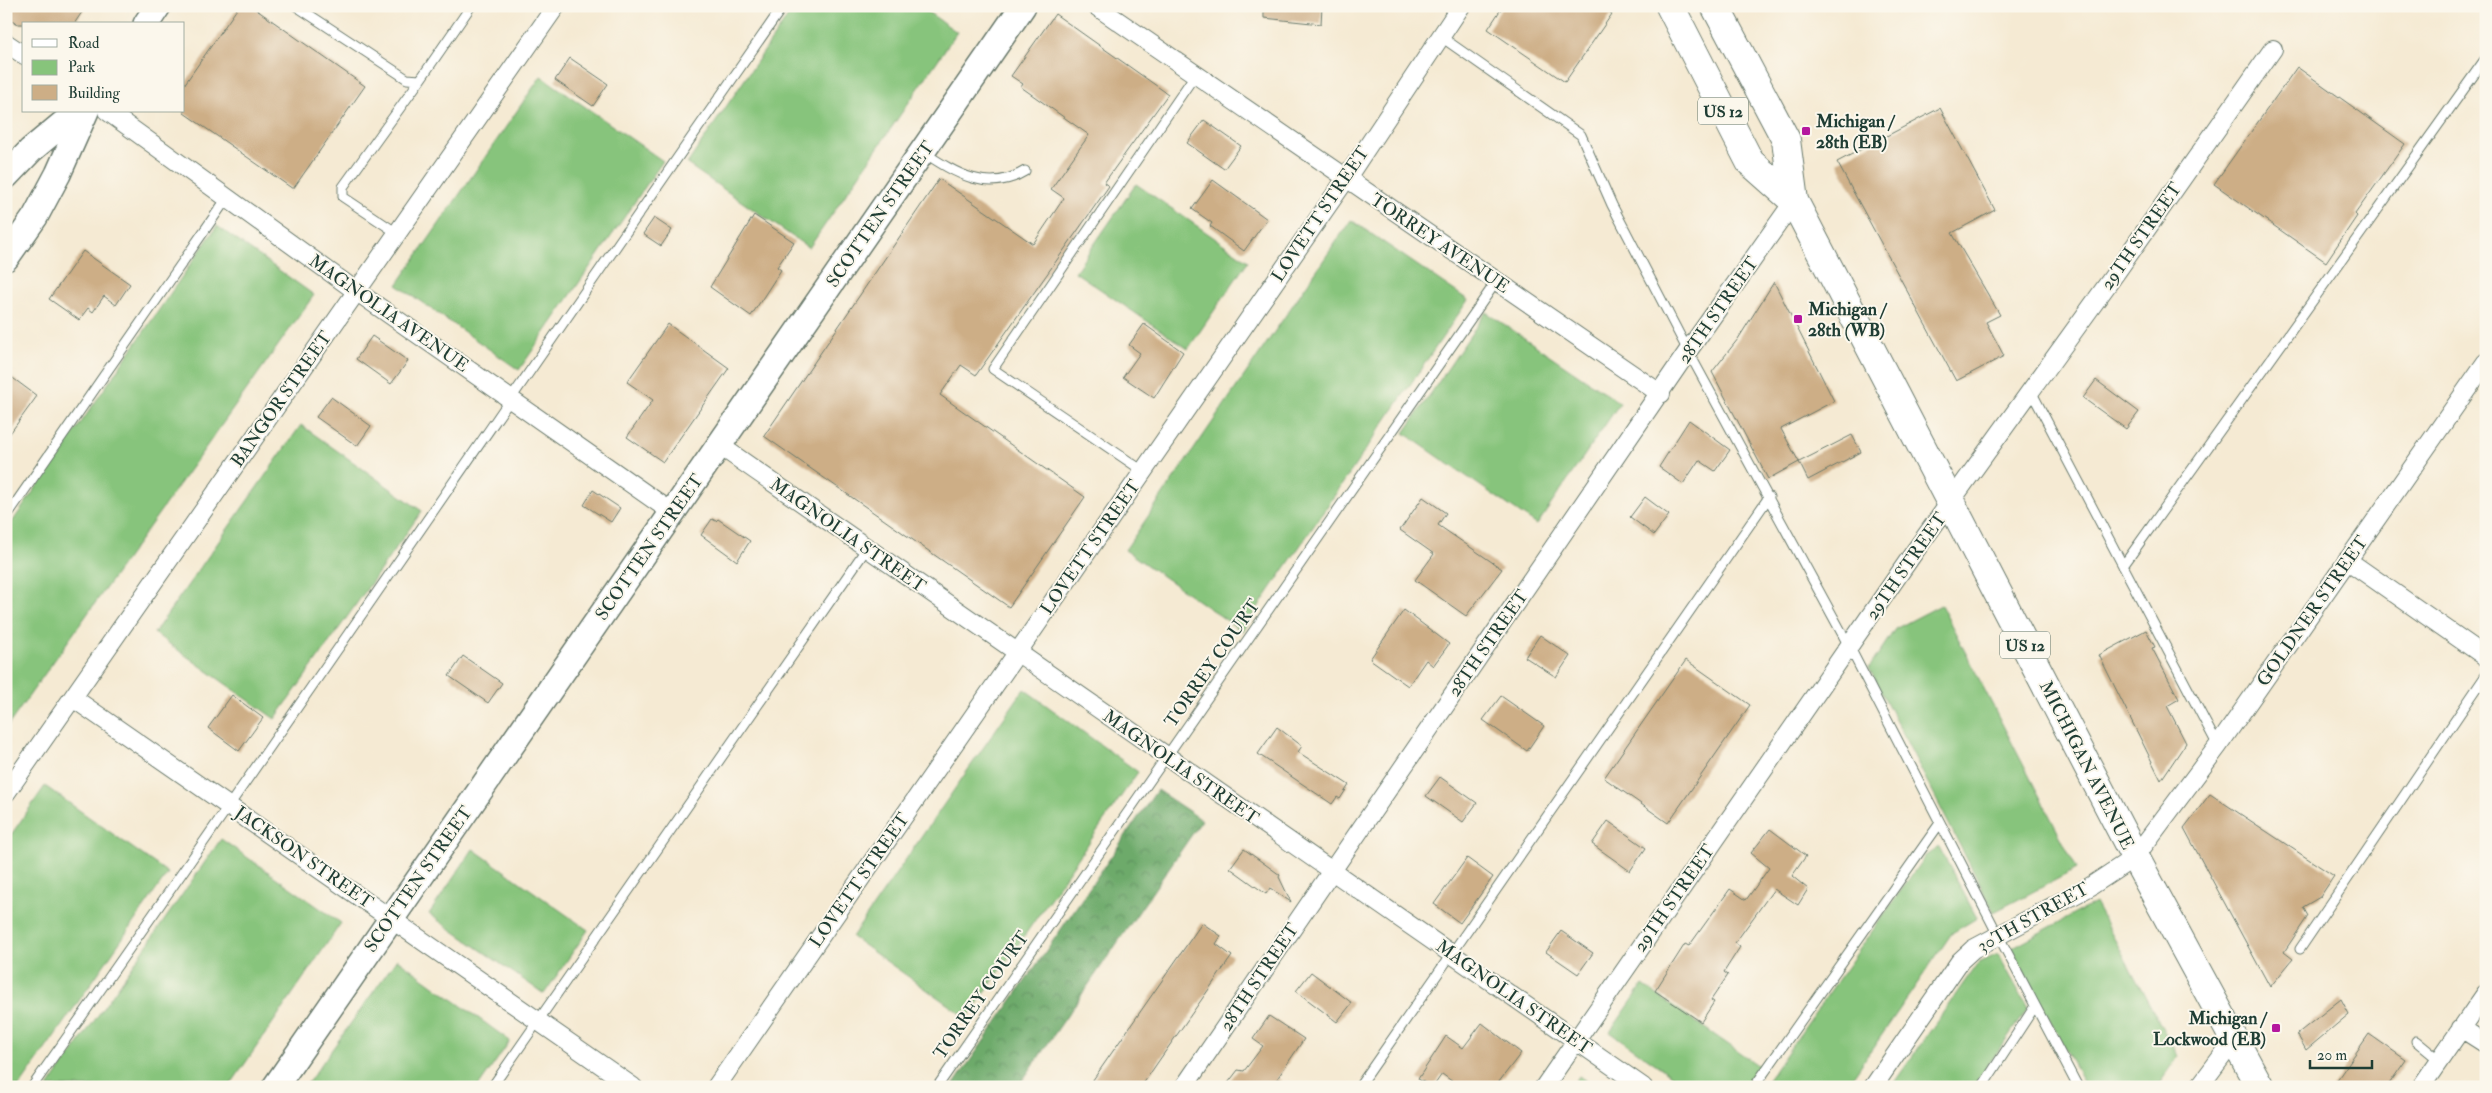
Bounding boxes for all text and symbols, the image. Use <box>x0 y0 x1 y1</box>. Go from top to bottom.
legend <box>22 22 185 112</box>
text: Road <box>68 34 100 53</box>
text: Park <box>68 58 95 77</box>
text: Building <box>68 84 120 103</box>
road number: US 12 <box>1698 98 1748 124</box>
place label: Michigan / 28th (EB) <box>1815 110 1896 154</box>
marker: Michigan / 28th (EB) <box>1800 125 1812 137</box>
street label: SCOTTEN STREET <box>821 136 940 292</box>
street label: LOVETT STREET <box>1266 141 1375 287</box>
street label: 29TH STREET <box>2096 178 2187 294</box>
street label: TORREY AVENUE <box>1366 188 1514 299</box>
street label: MAGNOLIA AVENUE <box>304 250 473 377</box>
street label: 28TH STREET <box>1673 252 1764 368</box>
place label: Michigan / 28th (WB) <box>1807 298 1888 342</box>
marker: Michigan / 28th (WB) <box>1792 313 1804 325</box>
street label: BANGOR STREET <box>226 326 337 472</box>
street label: SCOTTEN STREET <box>590 469 709 625</box>
street label: MAGNOLIA STREET <box>765 473 931 598</box>
street label: LOVETT STREET <box>1035 475 1146 619</box>
street label: 29TH STREET <box>1861 508 1952 624</box>
street label: GOLDNER STREET <box>2252 531 2373 691</box>
street label: 28TH STREET <box>1443 585 1534 701</box>
street label: TORREY COURT <box>1160 594 1266 732</box>
road number: US 12 <box>2000 632 2050 658</box>
street label: MICHIGAN AVENUE <box>2034 677 2139 853</box>
street label: MAGNOLIA STREET <box>1098 705 1264 830</box>
street label: JACKSON STREET <box>229 800 378 914</box>
street label: SCOTTEN STREET <box>359 801 478 957</box>
street label: LOVETT STREET <box>804 808 915 952</box>
street label: 29TH STREET <box>1629 840 1720 956</box>
street label: 30TH STREET <box>1974 877 2093 957</box>
street label: 28TH STREET <box>1215 919 1304 1036</box>
street label: TORREY COURT <box>929 926 1035 1064</box>
street label: MAGNOLIA STREET <box>1431 935 1597 1060</box>
place label: Michigan / Lockwood (EB) <box>2153 1007 2268 1051</box>
marker: Michigan / Lockwood (EB) <box>2270 1022 2282 1034</box>
scale bar <box>2310 1038 2372 1070</box>
text: 20 m <box>2317 1046 2347 1065</box>

